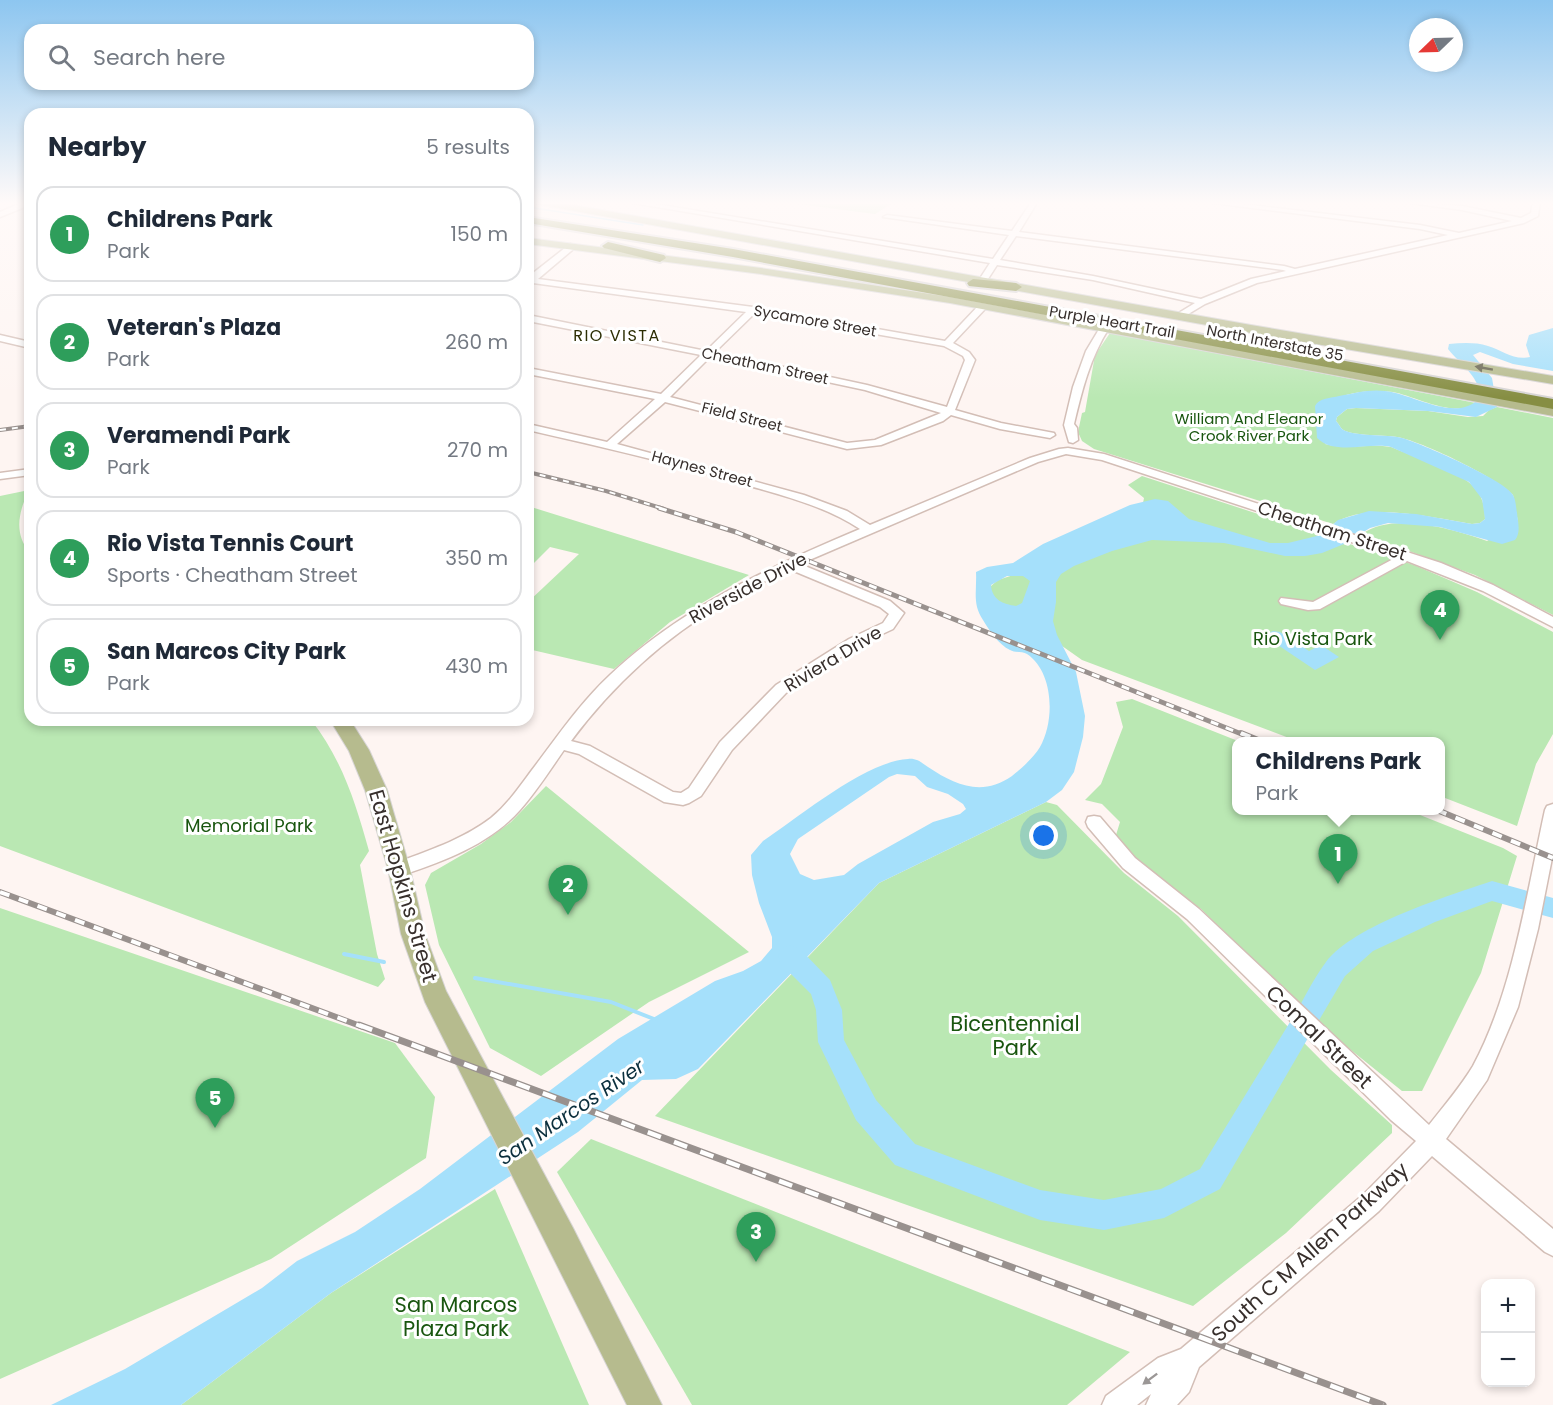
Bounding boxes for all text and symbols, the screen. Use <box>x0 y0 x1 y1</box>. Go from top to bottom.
north arrow <box>1409 18 1463 72</box>
search box <box>24 24 534 90</box>
icon: search <box>45 41 78 74</box>
text: Search here <box>93 42 226 73</box>
text: Nearby <box>48 129 146 165</box>
text: 5 results <box>426 133 510 161</box>
text: Childrens Park <box>107 204 273 235</box>
text: 1 <box>66 220 73 248</box>
text: 150 m <box>451 220 508 248</box>
text: Park <box>107 237 150 265</box>
street label: Sycamore Street <box>752 299 878 342</box>
street label: Purple Heart Trail <box>1048 300 1177 343</box>
text: Veteran's Plaza <box>107 312 281 343</box>
street label: North Interstate 35 <box>1205 319 1345 366</box>
district label: RIO VISTA <box>573 324 661 347</box>
text: 2 <box>64 328 75 356</box>
text: 260 m <box>445 328 508 356</box>
street label: Cheatham Street <box>700 342 830 389</box>
text: Park <box>107 345 150 373</box>
one-way arrow <box>1474 363 1493 372</box>
street label: Field Street <box>700 396 785 437</box>
park label: William And Eleanor Crook River Park <box>1175 408 1324 446</box>
text: Veramendi Park <box>107 420 290 451</box>
text: 3 <box>63 436 76 464</box>
text: 270 m <box>447 436 508 464</box>
street label: Haynes Street <box>649 445 755 492</box>
text: Park <box>107 453 150 481</box>
street label: Cheatham Street <box>1255 495 1410 566</box>
text: Rio Vista Tennis Court <box>107 528 353 559</box>
text: 4 <box>63 544 76 572</box>
text: 350 m <box>445 544 508 572</box>
street label: Riverside Drive <box>684 546 811 629</box>
text: Sports · Cheatham Street <box>107 561 357 589</box>
pin: 4 <box>1420 590 1460 640</box>
street label: Riviera Drive <box>779 620 886 698</box>
park label: Rio Vista Park <box>1253 626 1374 651</box>
text: San Marcos City Park <box>107 636 346 667</box>
text: 5 <box>63 652 76 680</box>
text: 430 m <box>445 652 508 680</box>
text: Park <box>107 669 150 697</box>
popup <box>1232 737 1445 815</box>
text: Childrens Park <box>1256 746 1421 777</box>
text: Park <box>1256 779 1298 807</box>
street label: East Hopkins Street <box>362 786 445 985</box>
park label: Memorial Park <box>185 813 314 838</box>
your location <box>1029 821 1058 850</box>
pin: 1 <box>1318 834 1358 884</box>
pin: 2 <box>548 866 588 915</box>
street label: Comal Street <box>1260 978 1379 1095</box>
park label: Bicentennial Park <box>950 1009 1080 1062</box>
water label: San Marcos River <box>492 1052 650 1172</box>
pin: 5 <box>196 1078 234 1128</box>
street label: South C M Allen Parkway <box>1205 1155 1415 1348</box>
pin: 3 <box>736 1212 776 1262</box>
map controls <box>1481 1279 1535 1387</box>
button: + <box>1481 1279 1535 1333</box>
park label: San Marcos Plaza Park <box>395 1290 517 1343</box>
button: − <box>1481 1333 1535 1387</box>
one-way arrow <box>1143 1373 1159 1385</box>

